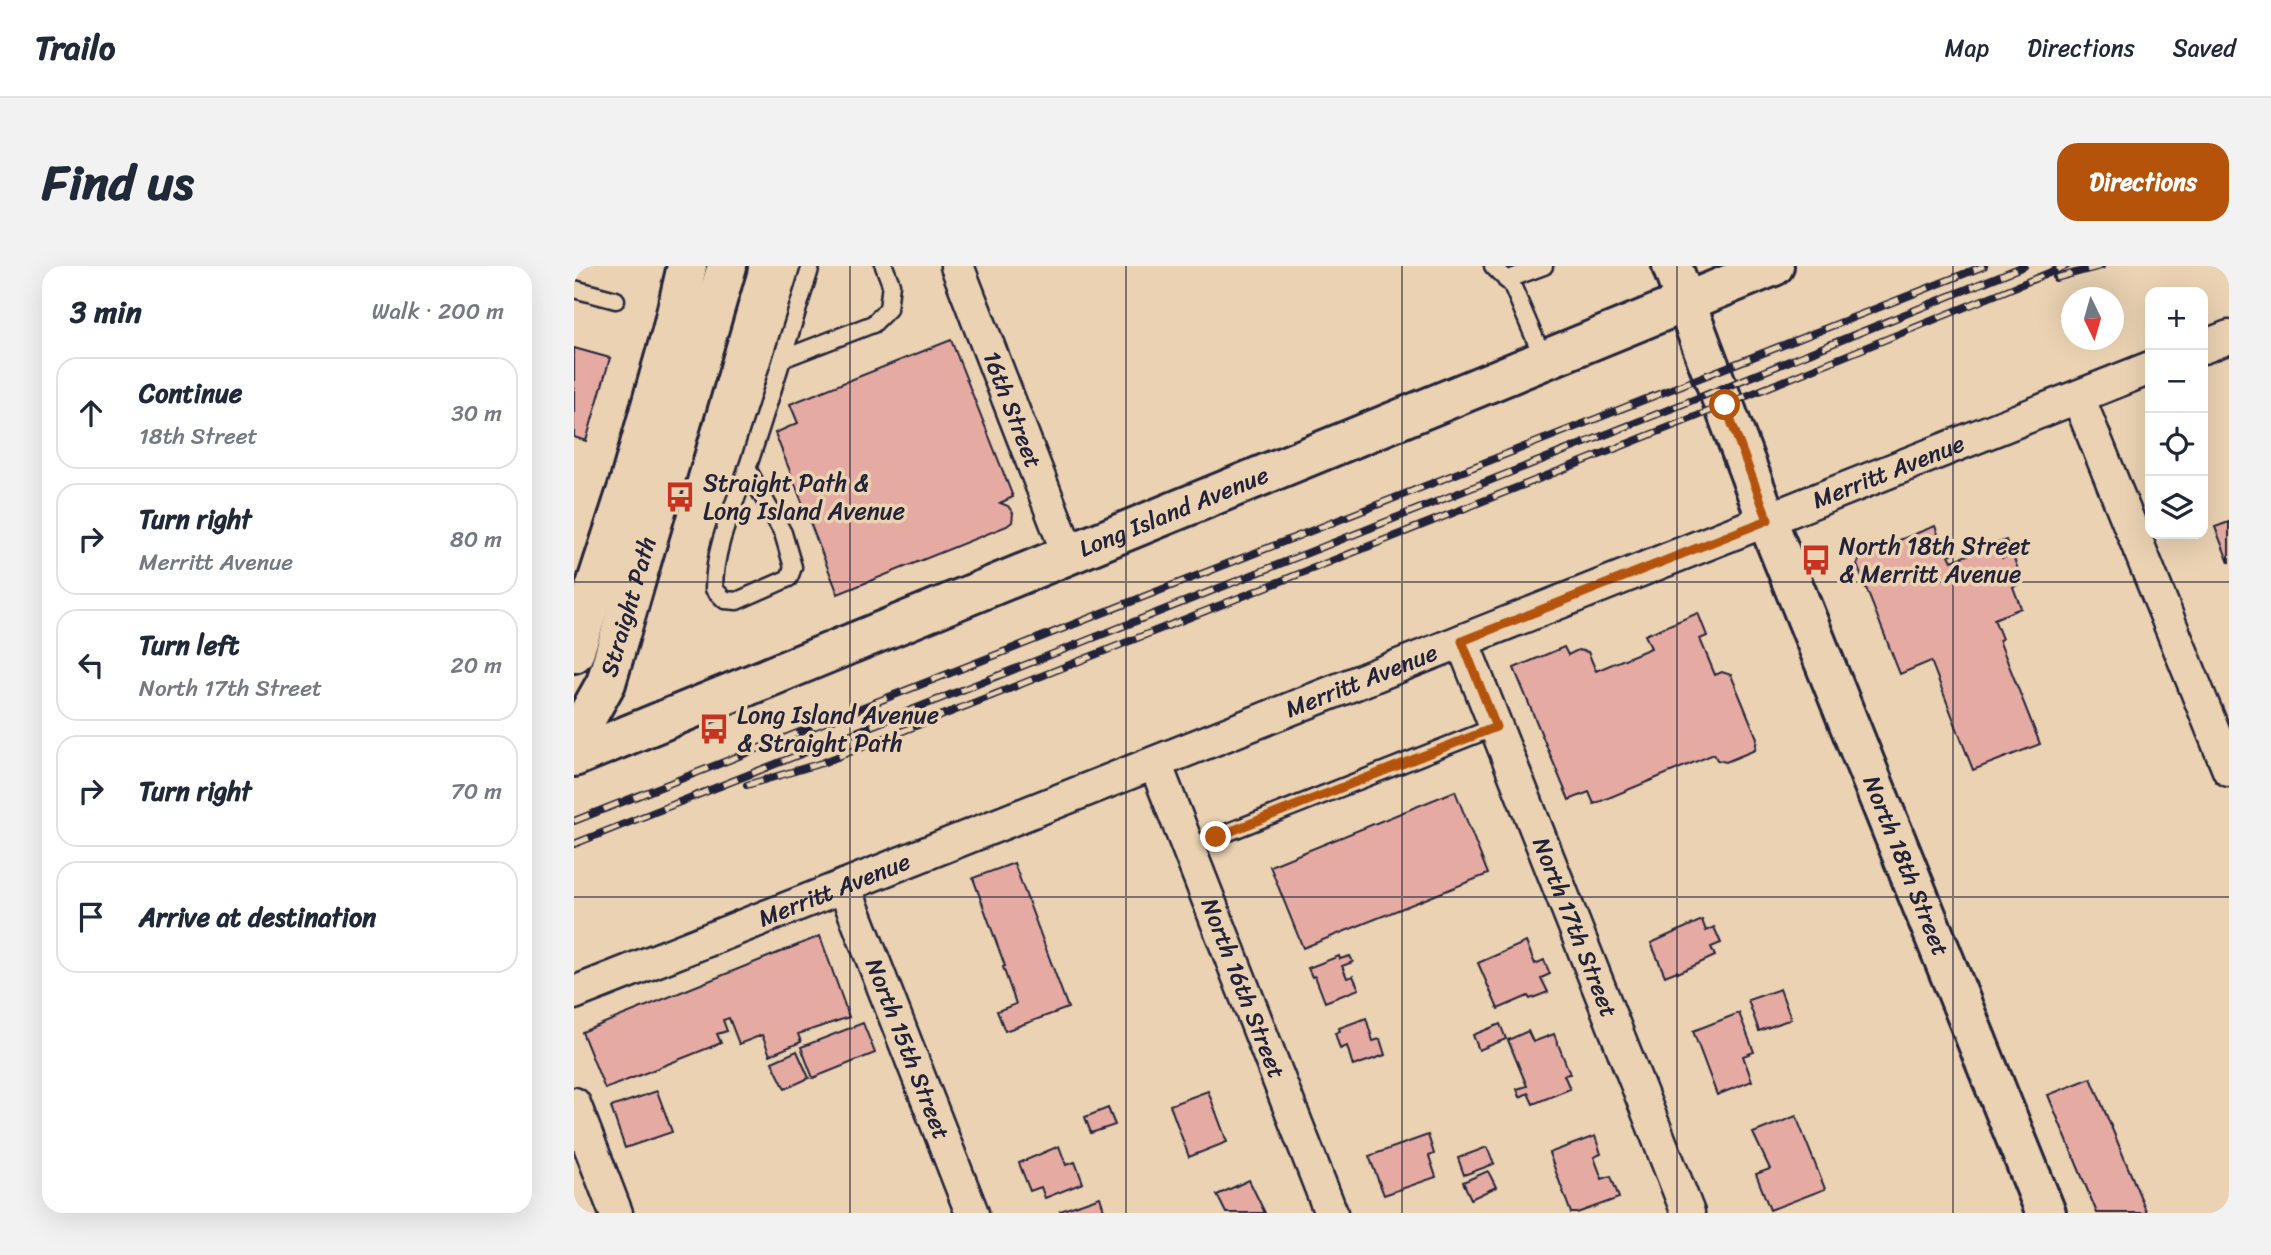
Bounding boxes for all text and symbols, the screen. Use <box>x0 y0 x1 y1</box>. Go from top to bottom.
text: Trailo <box>35 19 115 77</box>
text: Map <box>1945 27 1989 69</box>
text: Directions <box>2027 27 2135 69</box>
text: Saved <box>2173 27 2236 69</box>
text: Find us <box>42 139 194 226</box>
button: Directions <box>2057 143 2229 221</box>
text: 3 min <box>70 285 142 339</box>
north arrow <box>2061 287 2124 350</box>
map controls <box>2145 287 2208 539</box>
button: + <box>2145 287 2208 350</box>
text: Walk · 200 m <box>372 291 504 332</box>
street label: 16th Street <box>971 345 1054 475</box>
button: − <box>2145 350 2208 413</box>
text: Continue <box>139 370 242 416</box>
route start <box>1709 389 1740 420</box>
text: 30 m <box>451 393 502 434</box>
icon: ahead <box>72 394 110 432</box>
button: locate <box>2145 413 2208 476</box>
text: 18th Street <box>139 416 258 457</box>
street label: Merritt Avenue <box>1806 423 1971 521</box>
street label: Long Island Avenue <box>1072 454 1275 569</box>
place label: Straight Path & Long Island Avenue <box>703 462 905 532</box>
button: layers <box>2145 476 2208 539</box>
bus stop icon: Straight Path & Long Island Avenue <box>663 480 697 514</box>
text: Turn right <box>139 496 252 542</box>
text: 80 m <box>450 519 502 560</box>
icon: right <box>72 520 110 558</box>
place label: North 18th Street & Merritt Avenue <box>1839 525 2031 595</box>
street label: Straight Path <box>588 531 668 682</box>
text: Merritt Avenue <box>139 542 293 583</box>
bus stop icon: North 18th Street & Merritt Avenue <box>1799 543 1833 577</box>
text: Turn left <box>139 622 239 668</box>
street label: Merritt Avenue <box>1279 632 1444 730</box>
text: 20 m <box>451 645 502 686</box>
icon: left <box>72 646 110 684</box>
text: North 17th Street <box>139 668 322 709</box>
place label: Long Island Avenue & Straight Path <box>737 694 939 764</box>
bus stop icon: Long Island Avenue & Straight Path <box>697 712 731 746</box>
text: Turn right <box>139 768 252 814</box>
street label: North 18th Street <box>1851 769 1962 963</box>
text: 70 m <box>451 771 502 812</box>
icon: right <box>72 772 110 810</box>
route end <box>1200 821 1231 852</box>
street label: North 17th Street <box>1521 831 1630 1024</box>
street label: Merritt Avenue <box>752 841 917 939</box>
street label: North 16th Street <box>1189 892 1298 1085</box>
text: Arrive at destination <box>139 894 376 940</box>
icon: arrive <box>72 898 110 936</box>
street label: North 15th Street <box>853 952 962 1146</box>

